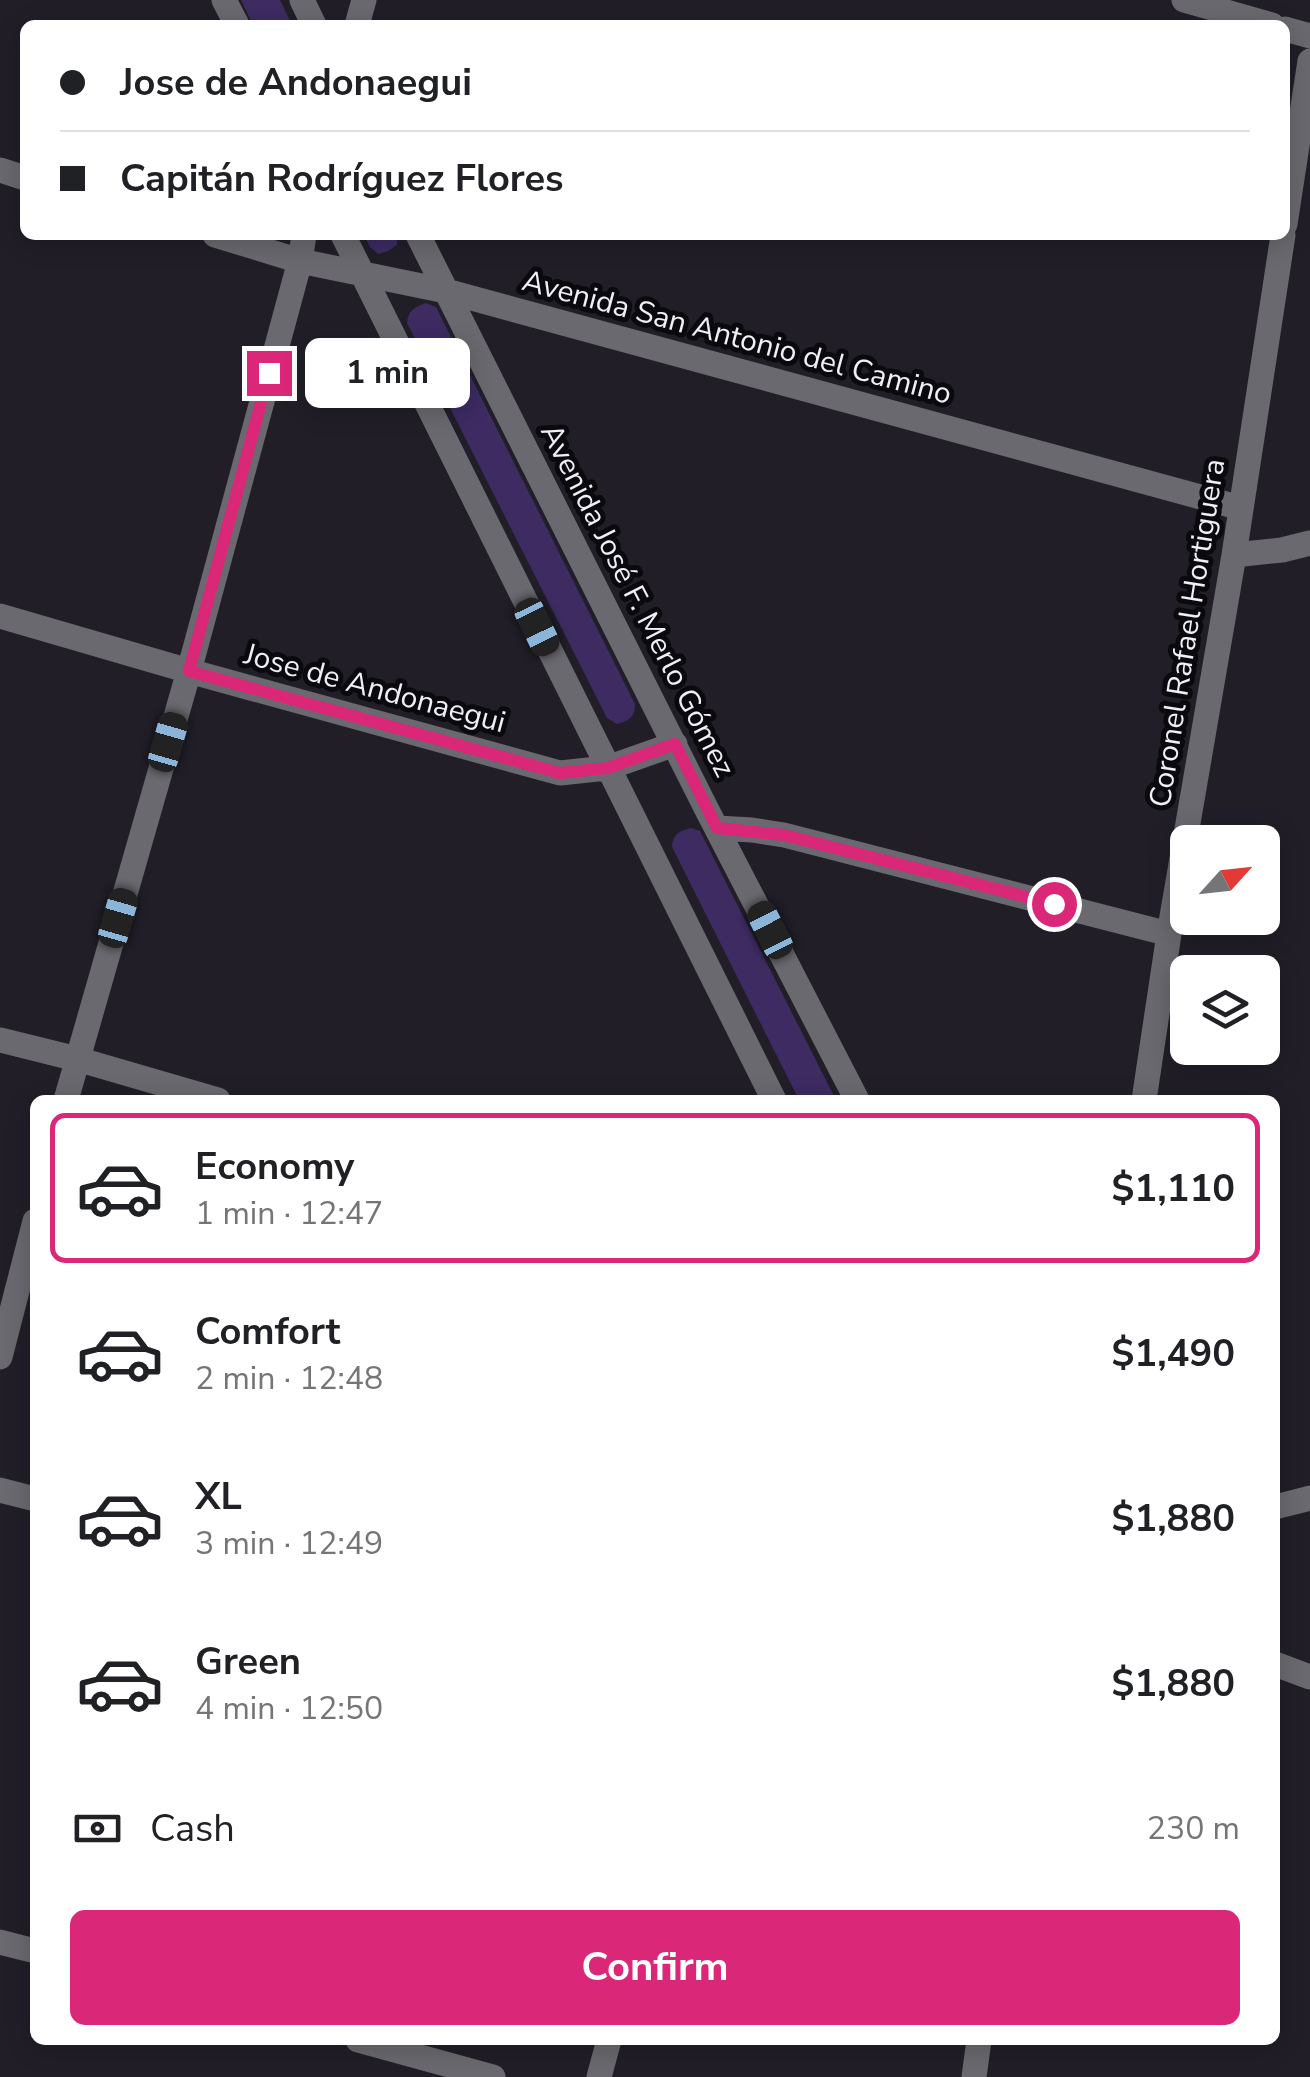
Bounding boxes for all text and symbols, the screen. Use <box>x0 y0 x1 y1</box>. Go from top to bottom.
text: Jose de Andonaegui <box>120 57 472 108</box>
text: Capitán Rodríguez Flores <box>120 153 564 204</box>
street label: Avenida San Antonio del Camino <box>518 260 956 415</box>
callout: 1 min <box>304 338 469 408</box>
route end <box>247 351 292 396</box>
text: 1 min <box>346 351 429 394</box>
street label: Avenida José F. Merlo Gómez <box>530 417 745 784</box>
street label: Coronel Rafael Hortiguera <box>1140 456 1235 810</box>
car <box>510 593 564 661</box>
street label: Jose de Andonaegui <box>239 634 510 743</box>
car <box>145 709 191 775</box>
north arrow <box>1170 825 1280 935</box>
map controls <box>1170 825 1280 1065</box>
route start <box>1032 882 1077 927</box>
car <box>95 885 141 951</box>
car <box>743 896 797 964</box>
button: layers <box>1170 955 1280 1065</box>
text: Economy <box>195 1141 354 1192</box>
icon: car <box>75 1143 165 1233</box>
text: $1,110 <box>1112 1163 1235 1214</box>
text: 1 min · 12:47 <box>195 1192 383 1235</box>
text: Comfort <box>195 1306 340 1357</box>
icon: car <box>75 1308 165 1398</box>
text: $1,490 <box>1112 1328 1235 1379</box>
text: 2 min · 12:48 <box>195 1357 383 1400</box>
text: XL <box>195 1471 242 1522</box>
icon: car <box>75 1473 165 1563</box>
text: $1,880 <box>1112 1493 1235 1544</box>
text: 3 min · 12:49 <box>195 1522 383 1565</box>
text: Green <box>195 1636 301 1687</box>
icon: car <box>75 1638 165 1728</box>
text: $1,880 <box>1112 1658 1235 1709</box>
text: 4 min · 12:50 <box>195 1687 383 1730</box>
icon: cash <box>70 1801 125 1856</box>
text: Cash <box>150 1803 235 1854</box>
text: 230 m <box>1147 1807 1240 1850</box>
button: Confirm <box>70 1910 1240 2025</box>

